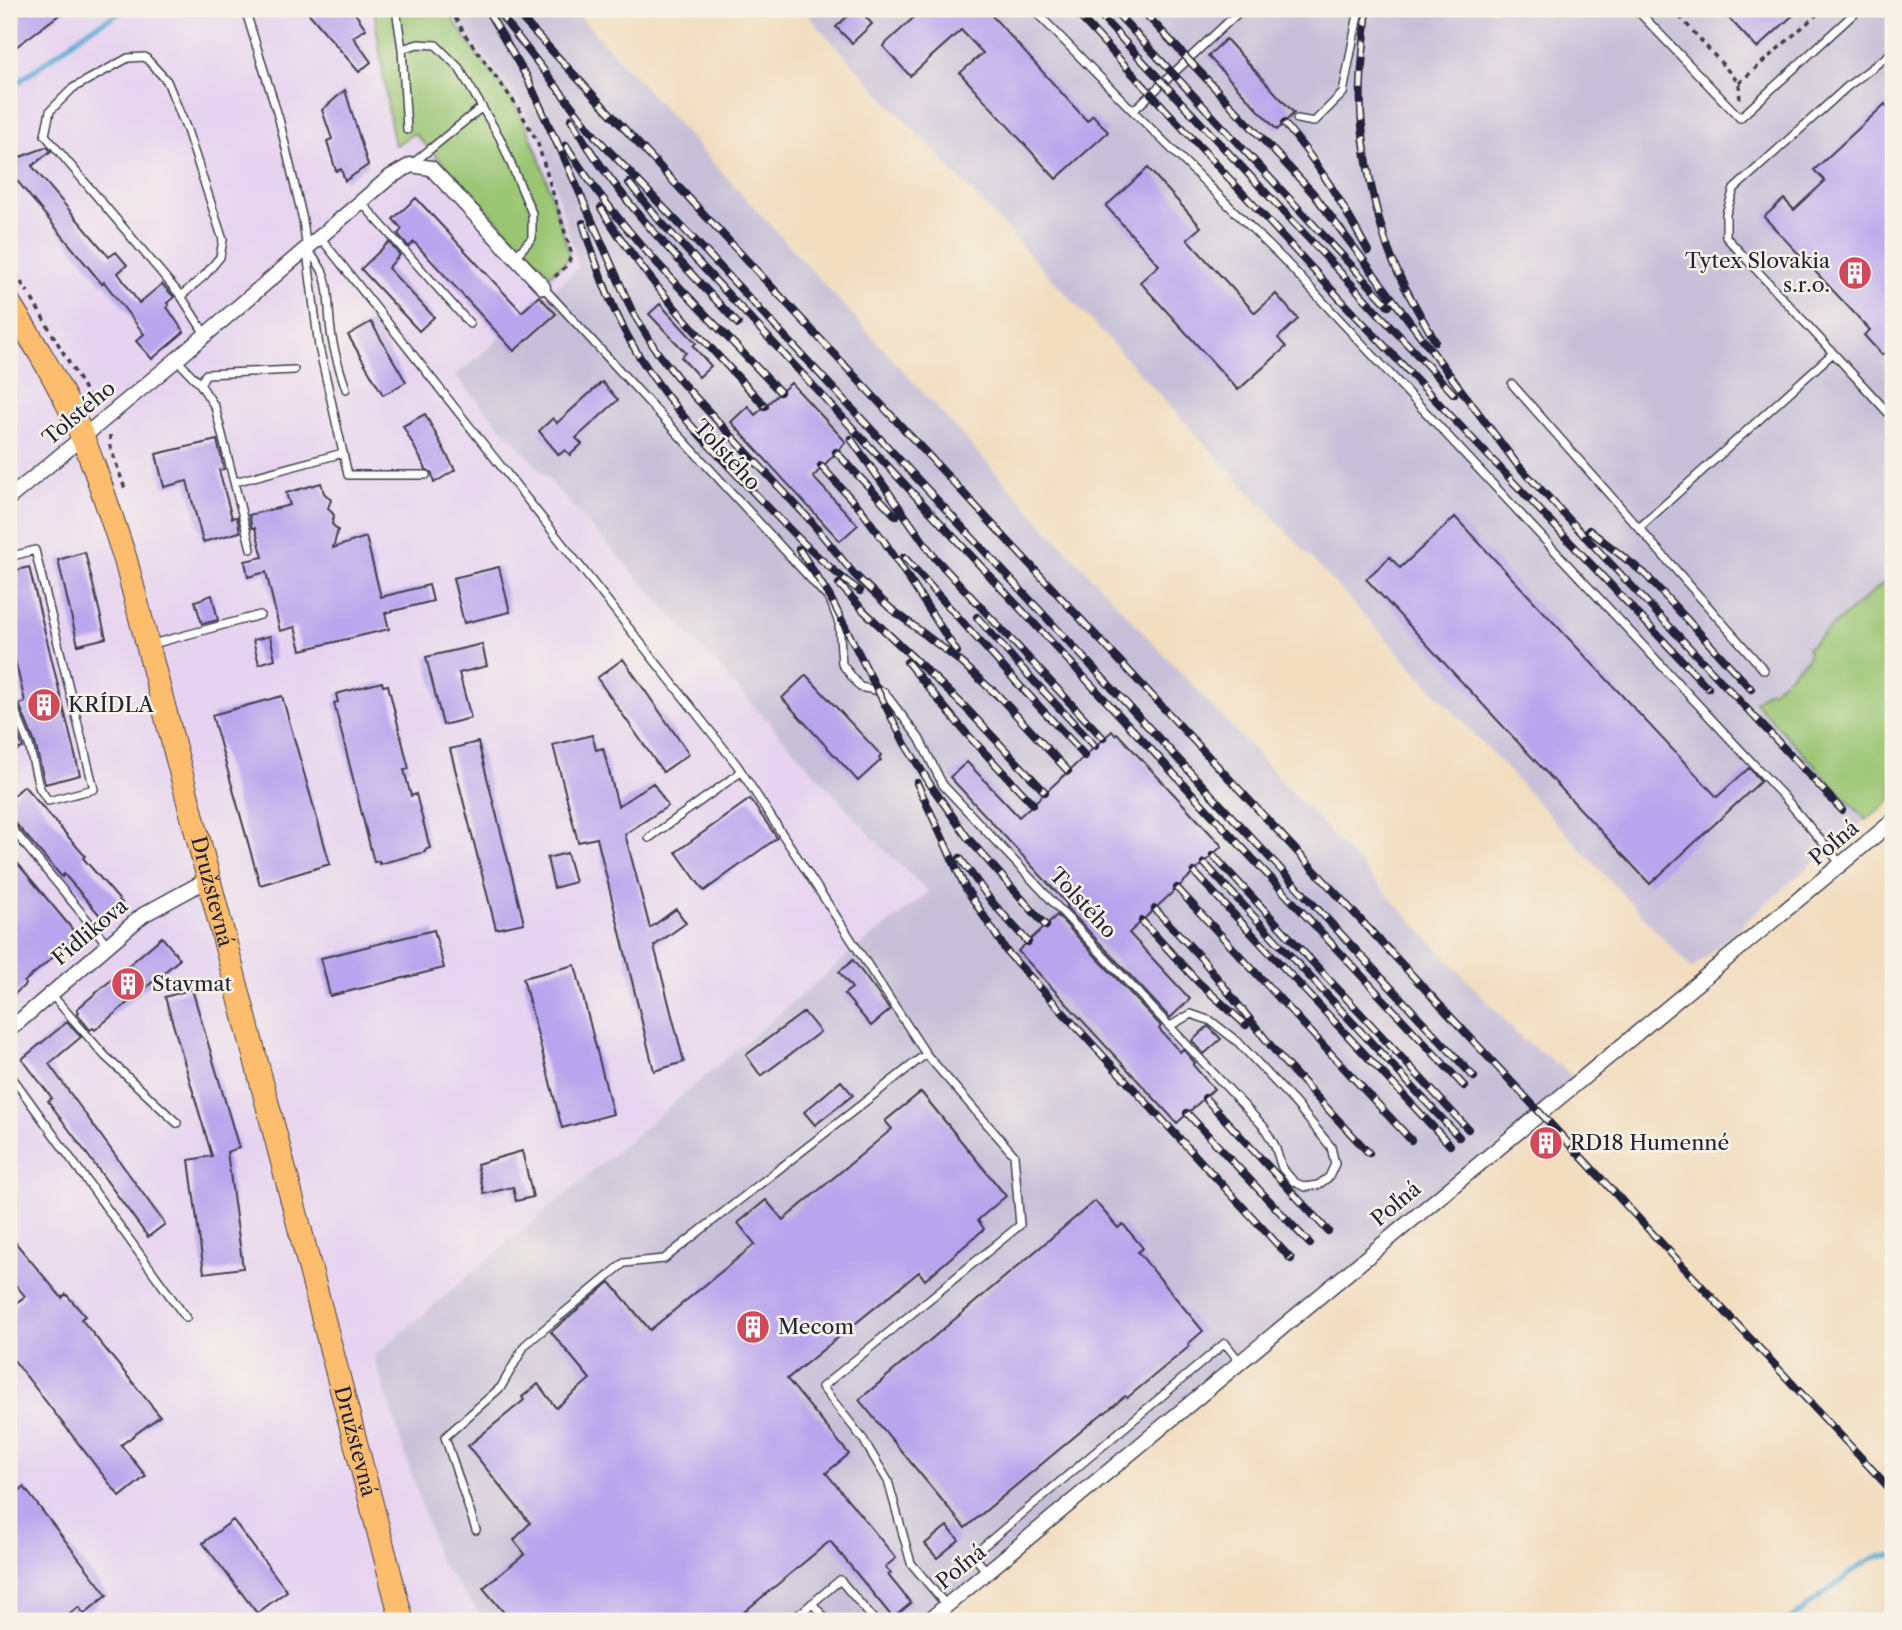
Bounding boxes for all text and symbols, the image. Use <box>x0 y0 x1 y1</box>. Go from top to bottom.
place label: Tytex Slovakia s.r.o. <box>1685 248 1831 297</box>
building icon: Tytex Slovakia s.r.o. <box>1836 254 1874 292</box>
street label: Tolstého <box>37 375 120 450</box>
street label: Tolstého <box>689 414 766 495</box>
building icon: KRÍDLA <box>25 686 63 724</box>
place label: KRÍDLA <box>68 692 154 717</box>
street label: Poľná <box>1804 814 1864 870</box>
street label: Družstevná <box>186 834 239 950</box>
street label: Tolstého <box>1045 862 1122 943</box>
street label: Fidlikova <box>47 892 133 970</box>
building icon: Stavmat <box>109 965 147 1003</box>
place label: Stavmat <box>152 971 233 996</box>
building icon: RD18 Humenné <box>1527 1124 1565 1162</box>
place label: RD18 Humenné <box>1570 1130 1729 1155</box>
street label: Poľná <box>1366 1175 1426 1231</box>
building icon: Mecom <box>734 1308 772 1346</box>
place label: Mecom <box>778 1314 854 1339</box>
street label: Družstevná <box>329 1383 382 1500</box>
street label: Poľná <box>931 1538 991 1594</box>

